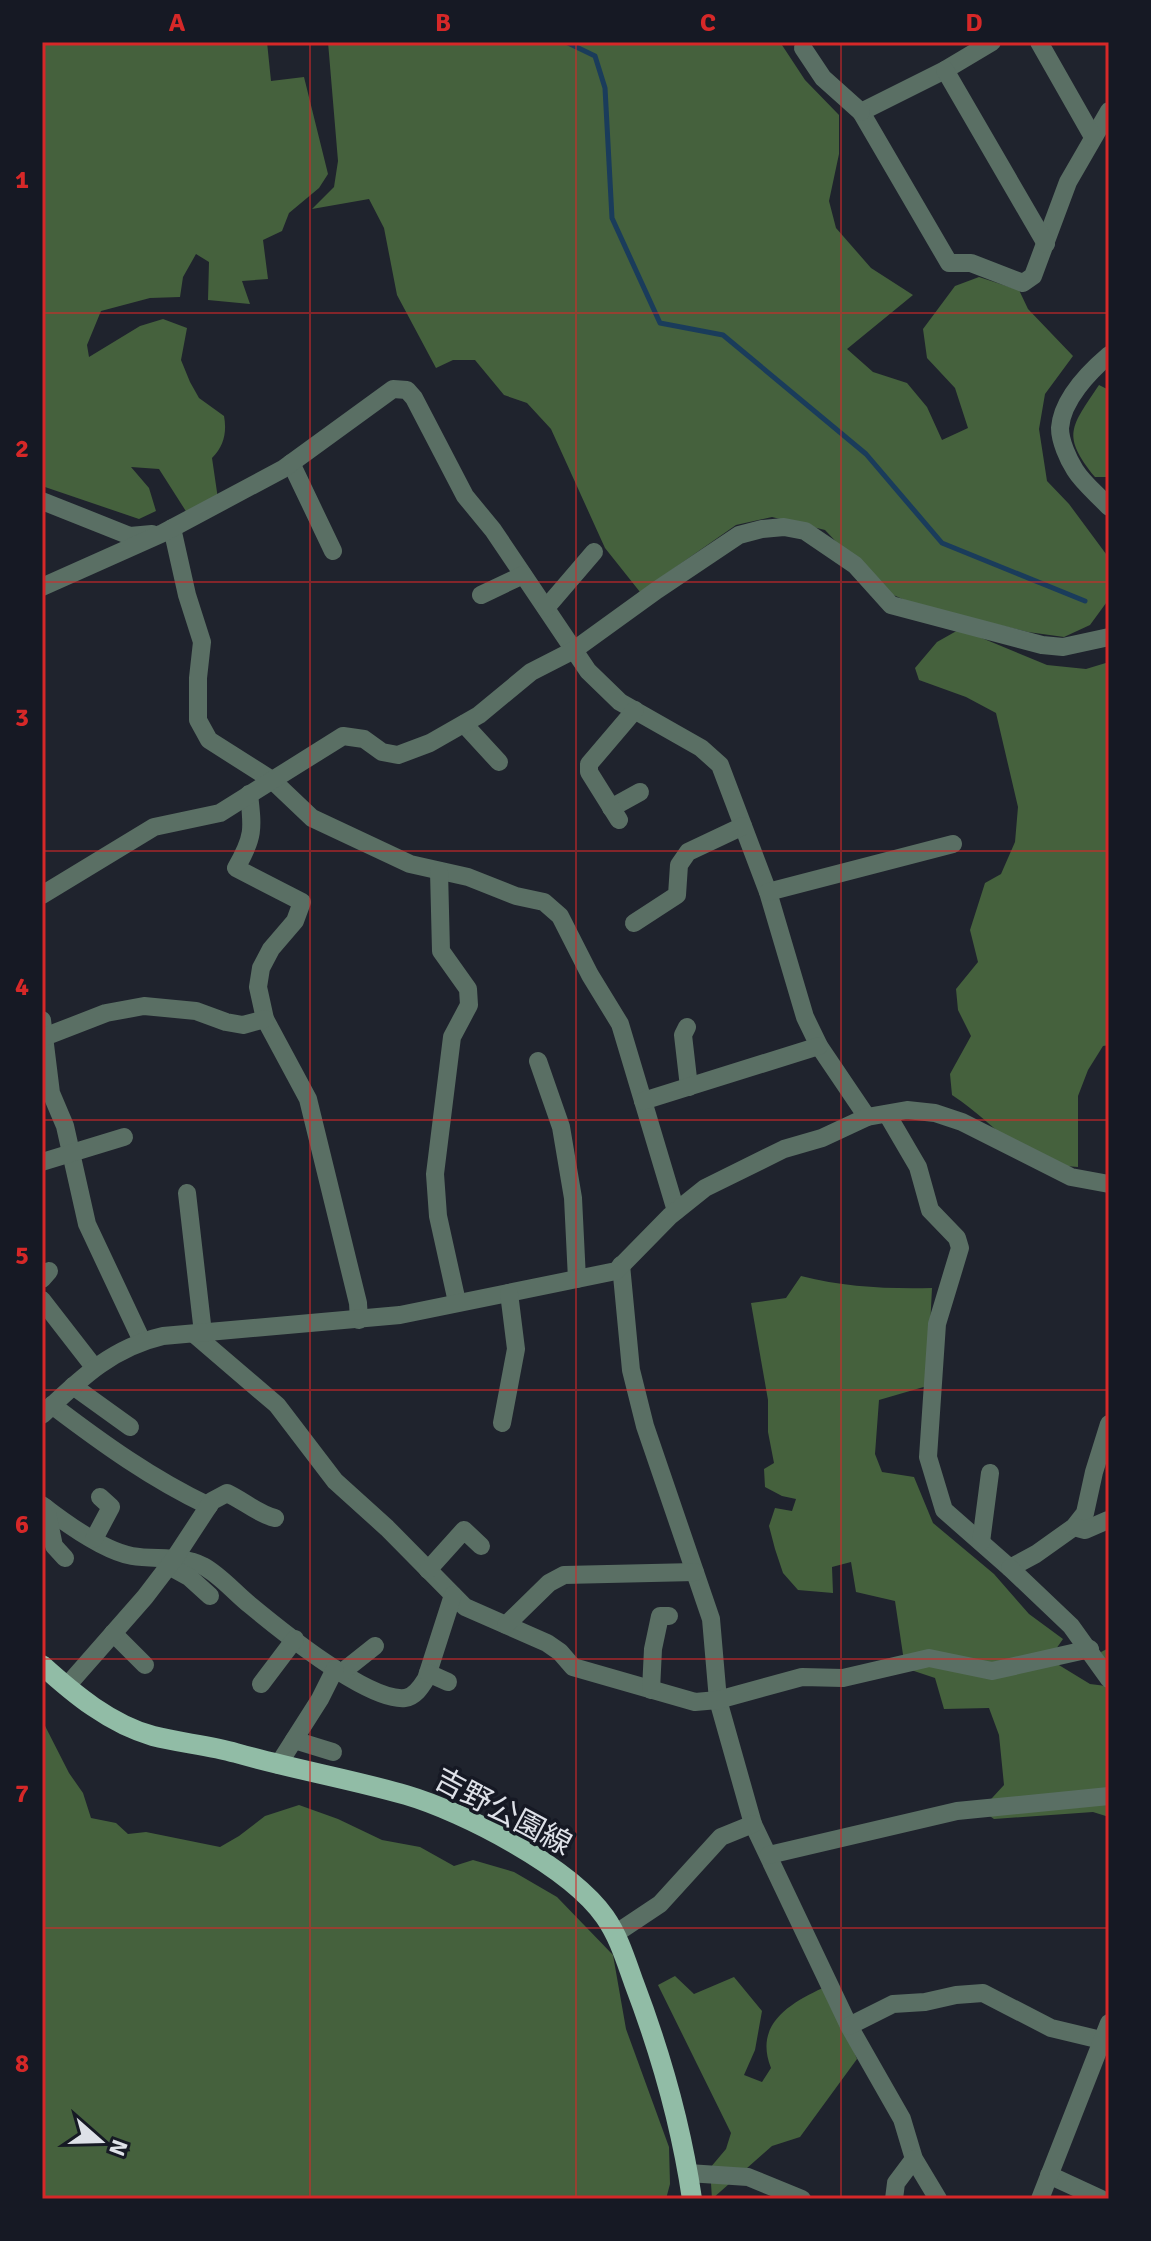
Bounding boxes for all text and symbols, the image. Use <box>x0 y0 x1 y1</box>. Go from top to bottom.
text: A <box>169 7 186 39</box>
text: B <box>435 7 451 39</box>
text: C <box>700 7 716 39</box>
text: D <box>965 7 983 39</box>
text: 1 <box>15 164 29 196</box>
text: 2 <box>15 433 29 465</box>
text: 3 <box>15 702 29 734</box>
text: 4 <box>15 971 29 1003</box>
text: 5 <box>15 1240 29 1272</box>
text: 6 <box>15 1509 29 1541</box>
street label: 吉野公園線 <box>428 1760 578 1864</box>
text: 7 <box>15 1778 29 1810</box>
text: 8 <box>15 2048 29 2080</box>
north arrow <box>60 2101 140 2181</box>
text: N <box>103 2136 134 2159</box>

